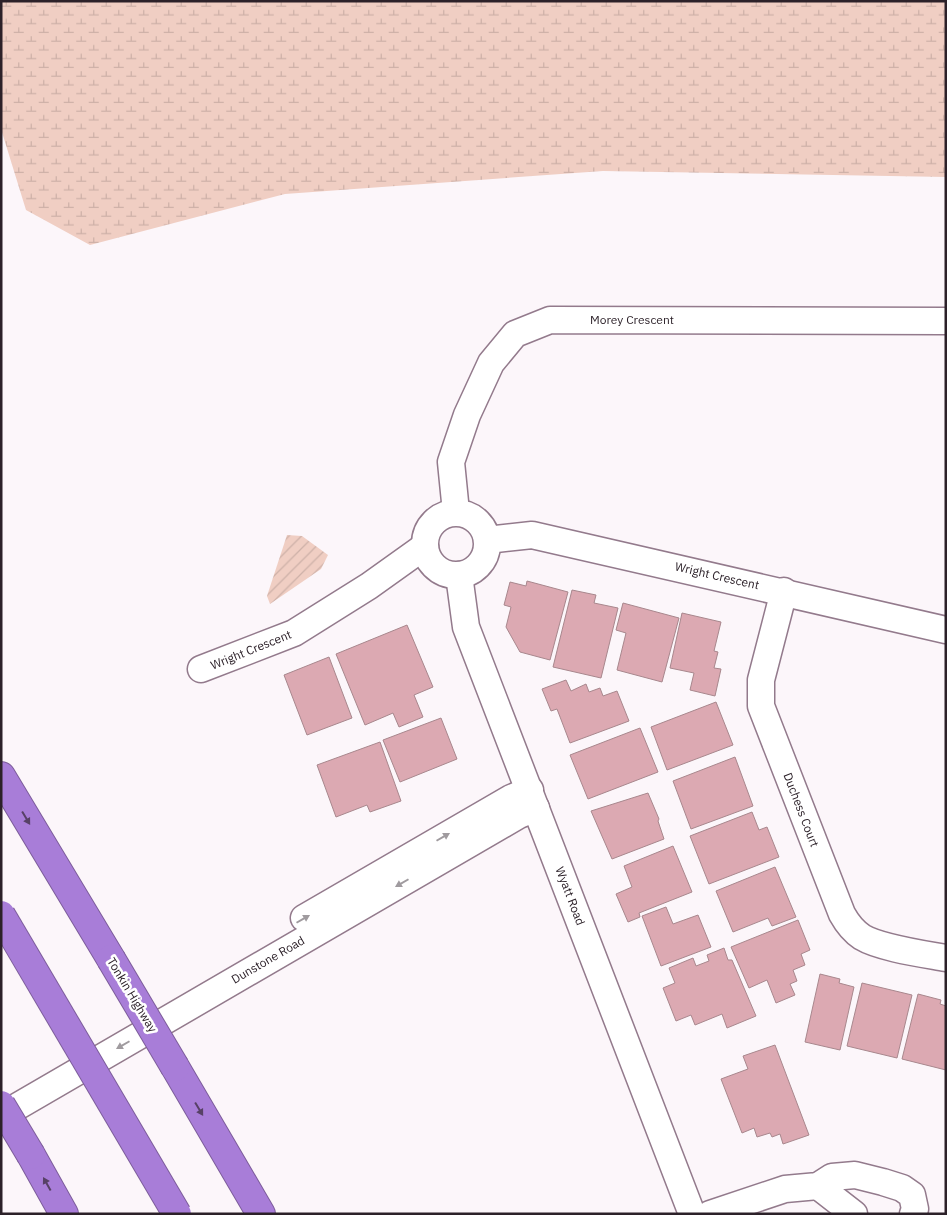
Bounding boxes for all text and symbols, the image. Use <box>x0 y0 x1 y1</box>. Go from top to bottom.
street label: Morey Crescent <box>590 312 674 327</box>
street label: Wright Crescent <box>674 559 761 592</box>
street label: Wright Crescent <box>208 626 293 673</box>
street label: Duchess Court <box>780 771 823 849</box>
one-way arrow <box>22 812 31 825</box>
one-way arrow <box>436 833 451 841</box>
street label: Wyatt Road <box>552 864 589 927</box>
one-way arrow <box>395 878 409 887</box>
one-way arrow <box>295 915 310 923</box>
street label: Dunstone Road <box>228 933 307 987</box>
street label: Tonkin Highway <box>104 955 161 1035</box>
one-way arrow <box>117 1040 130 1049</box>
one-way arrow <box>195 1102 203 1117</box>
one-way arrow <box>43 1178 52 1191</box>

